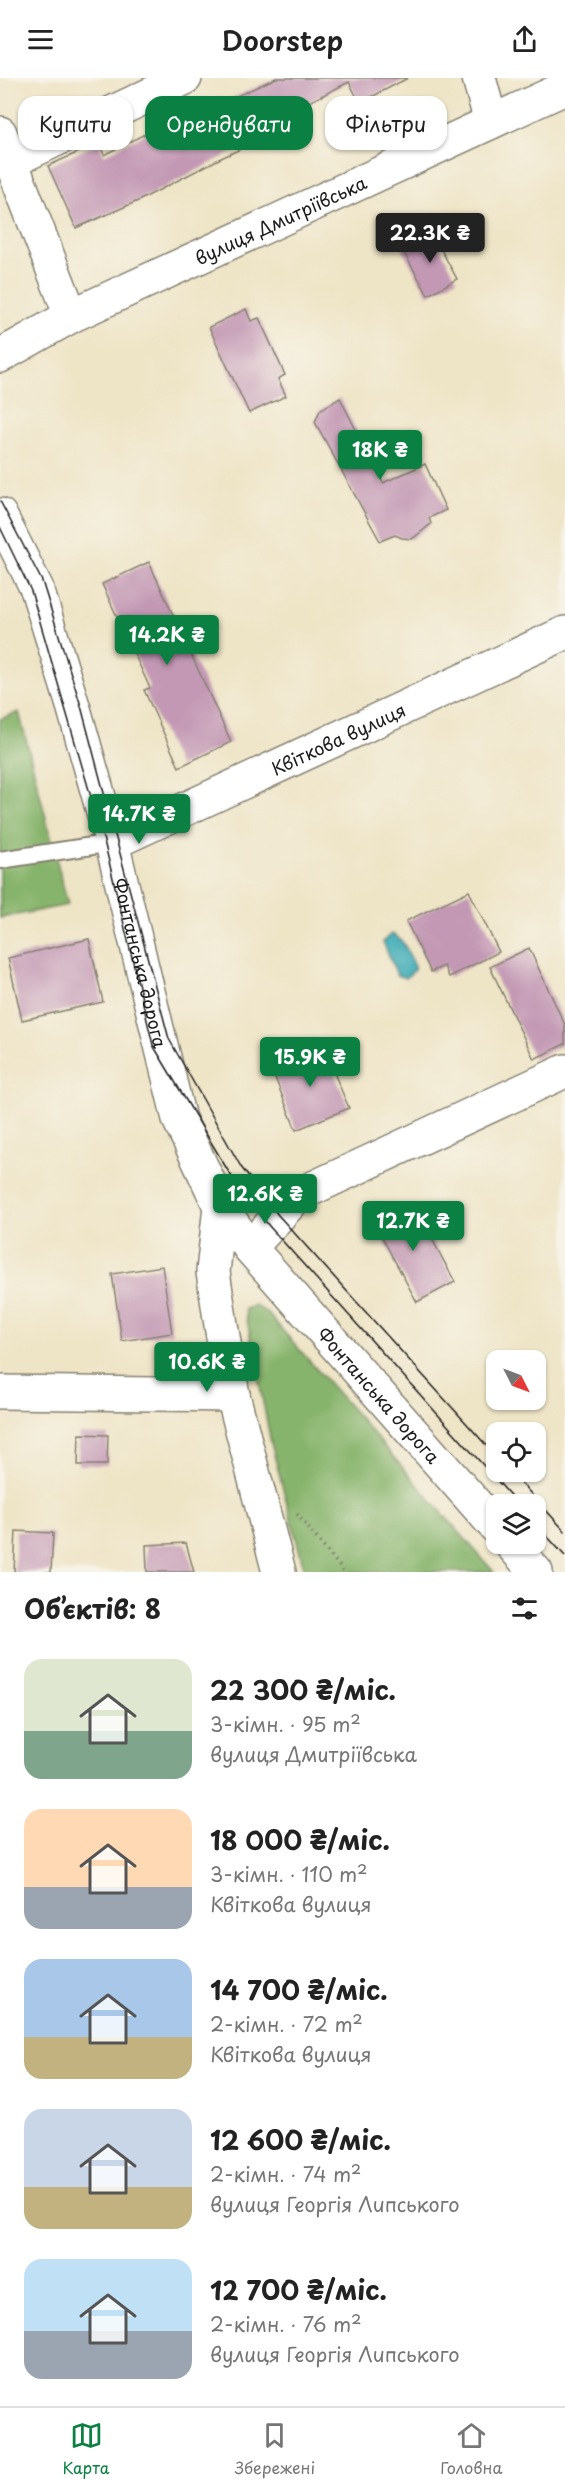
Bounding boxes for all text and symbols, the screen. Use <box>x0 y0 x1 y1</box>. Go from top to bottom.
text: Doorstep <box>222 19 343 60</box>
icon: menu <box>24 23 57 56</box>
icon: share <box>508 23 541 56</box>
chip: Купити <box>18 96 133 150</box>
chip: Орендувати <box>145 96 313 150</box>
chip: Фільтри <box>325 96 447 150</box>
street label: вулиця Дмитріївська <box>190 168 371 271</box>
pin: 22.3K ₴ <box>375 213 485 264</box>
text: 22.3K ₴ <box>390 217 470 247</box>
pin: 18K ₴ <box>338 430 422 481</box>
text: 18K ₴ <box>352 434 408 464</box>
pin: 14.2K ₴ <box>112 615 222 666</box>
text: 14.2K ₴ <box>129 619 205 649</box>
street label: Квіткова вулиця <box>266 695 410 781</box>
pin: 14.7K ₴ <box>84 794 194 845</box>
text: 14.7K ₴ <box>102 798 176 828</box>
street label: Фонтанська дорога <box>107 875 175 1051</box>
pin: 15.9K ₴ <box>255 1037 365 1088</box>
text: 15.9K ₴ <box>274 1041 346 1071</box>
pin: 12.6K ₴ <box>210 1174 320 1225</box>
text: 12.6K ₴ <box>227 1178 303 1208</box>
pin: 12.7K ₴ <box>358 1201 468 1252</box>
text: 12.7K ₴ <box>376 1205 450 1235</box>
street label: Фонтанська дорога <box>312 1321 447 1469</box>
pin: 10.6K ₴ <box>152 1342 262 1393</box>
text: 10.6K ₴ <box>168 1346 246 1376</box>
north arrow <box>486 1350 546 1410</box>
map controls <box>486 1350 546 1554</box>
button: locate <box>486 1422 546 1482</box>
button: layers <box>486 1494 546 1554</box>
text: Об’єктів: 8 <box>24 1589 161 1628</box>
icon: filters <box>508 1592 541 1625</box>
text: 22 300 ₴/міс. <box>210 1670 396 1709</box>
icon: home <box>72 1683 144 1755</box>
text: 3-кімн. · 95 m² <box>210 1709 361 1739</box>
text: вулиця Дмитріївська <box>210 1739 417 1769</box>
text: 18 000 ₴/міс. <box>210 1820 390 1859</box>
icon: home <box>72 1833 144 1905</box>
text: 3-кімн. · 110 m² <box>210 1859 368 1889</box>
text: Квіткова вулиця <box>210 1889 372 1919</box>
text: 14 700 ₴/міс. <box>210 1970 388 2009</box>
icon: home <box>72 1983 144 2055</box>
text: 2-кімн. · 72 m² <box>210 2009 363 2039</box>
text: Квіткова вулиця <box>210 2039 372 2069</box>
text: 12 600 ₴/міс. <box>210 2120 391 2159</box>
icon: home <box>72 2133 144 2205</box>
text: 2-кімн. · 74 m² <box>210 2159 361 2189</box>
text: вулиця Георгія Липського <box>210 2189 460 2219</box>
text: 12 700 ₴/міс. <box>210 2270 387 2309</box>
icon: home <box>72 2283 144 2355</box>
text: 2-кімн. · 76 m² <box>210 2309 361 2339</box>
text: вулиця Георгія Липського <box>210 2339 460 2369</box>
tab: Карта <box>63 2419 110 2479</box>
tab: Збережені <box>235 2419 315 2479</box>
tab: Головна <box>440 2419 502 2479</box>

